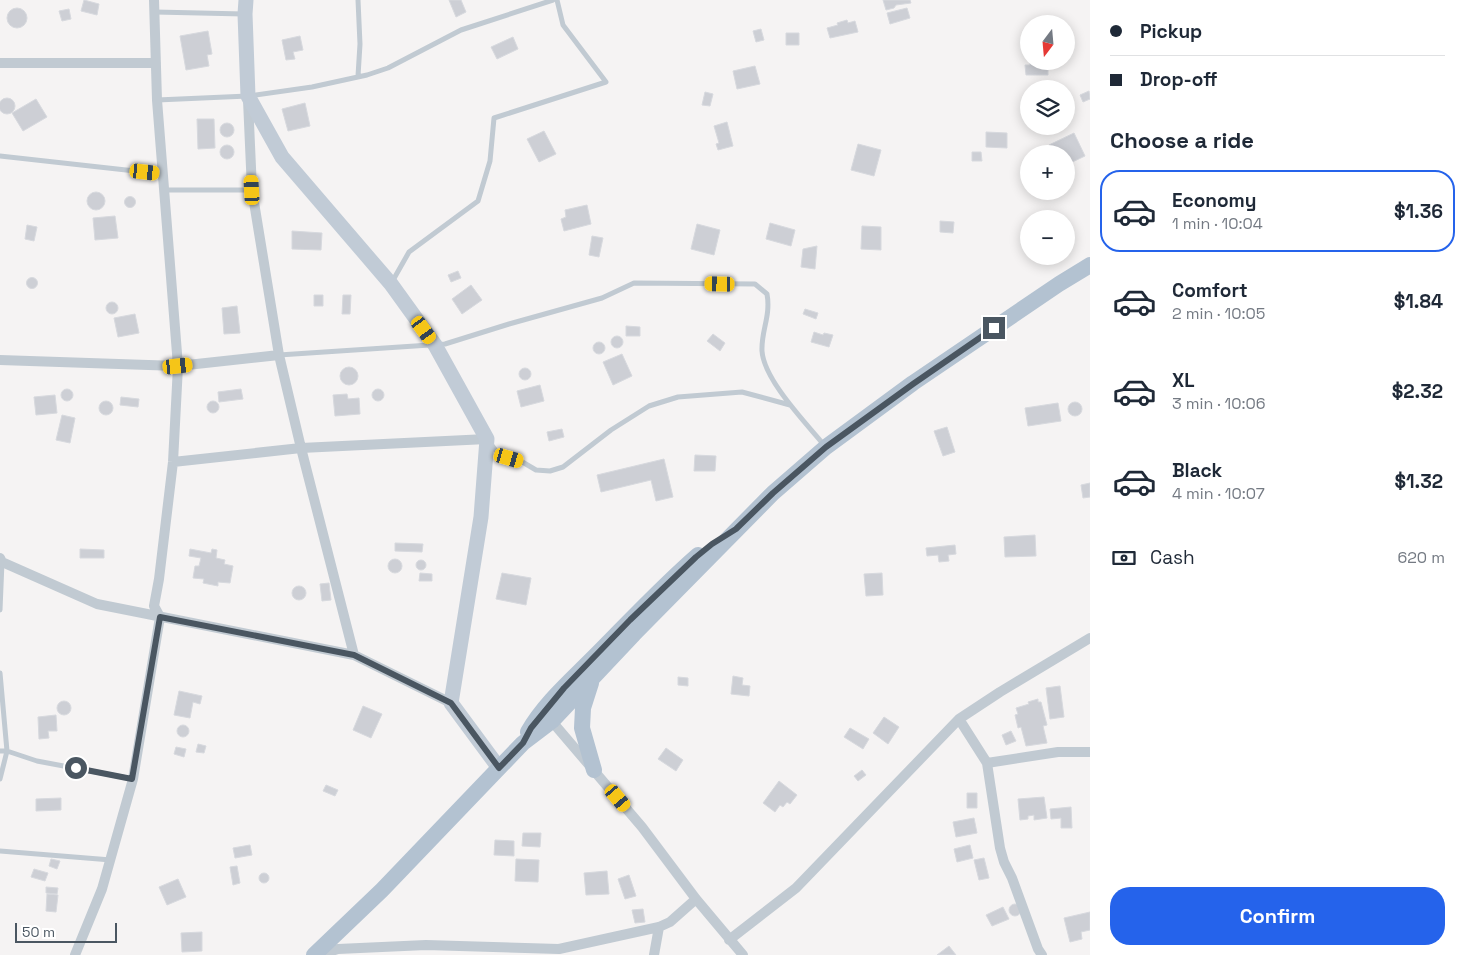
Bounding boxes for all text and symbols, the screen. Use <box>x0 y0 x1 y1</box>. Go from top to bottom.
north arrow <box>1020 15 1075 70</box>
map controls <box>1020 15 1075 265</box>
text: Pickup <box>1140 19 1202 44</box>
text: Drop-off <box>1140 67 1218 92</box>
button: layers <box>1020 80 1075 135</box>
text: Choose a ride <box>1110 126 1254 154</box>
button: + <box>1020 145 1075 200</box>
car <box>129 163 160 181</box>
car <box>243 175 260 205</box>
text: Economy <box>1172 188 1256 213</box>
icon: car <box>1112 189 1157 234</box>
text: $1.36 <box>1394 199 1443 224</box>
button: − <box>1020 210 1075 265</box>
text: 1 min · 10:04 <box>1172 213 1263 234</box>
car <box>704 276 735 292</box>
text: Comfort <box>1172 278 1248 303</box>
icon: car <box>1112 279 1157 324</box>
text: $1.84 <box>1394 289 1443 314</box>
text: 2 min · 10:05 <box>1172 303 1265 324</box>
car <box>409 313 438 347</box>
route end <box>983 317 1005 339</box>
car <box>162 357 193 375</box>
text: XL <box>1172 368 1195 393</box>
icon: car <box>1112 369 1157 414</box>
text: $2.32 <box>1392 379 1443 404</box>
text: 3 min · 10:06 <box>1172 393 1266 414</box>
car <box>492 447 525 469</box>
text: Black <box>1172 458 1222 483</box>
icon: car <box>1112 459 1157 504</box>
text: $1.32 <box>1394 469 1443 494</box>
text: 4 min · 10:07 <box>1172 483 1265 504</box>
icon: cash <box>1110 544 1138 572</box>
text: Cash <box>1150 545 1195 570</box>
text: 620 m <box>1397 547 1445 568</box>
route start <box>65 757 87 779</box>
car <box>602 782 633 814</box>
button: Confirm <box>1110 887 1445 945</box>
scale bar <box>15 920 118 943</box>
text: 50 m <box>22 923 55 941</box>

